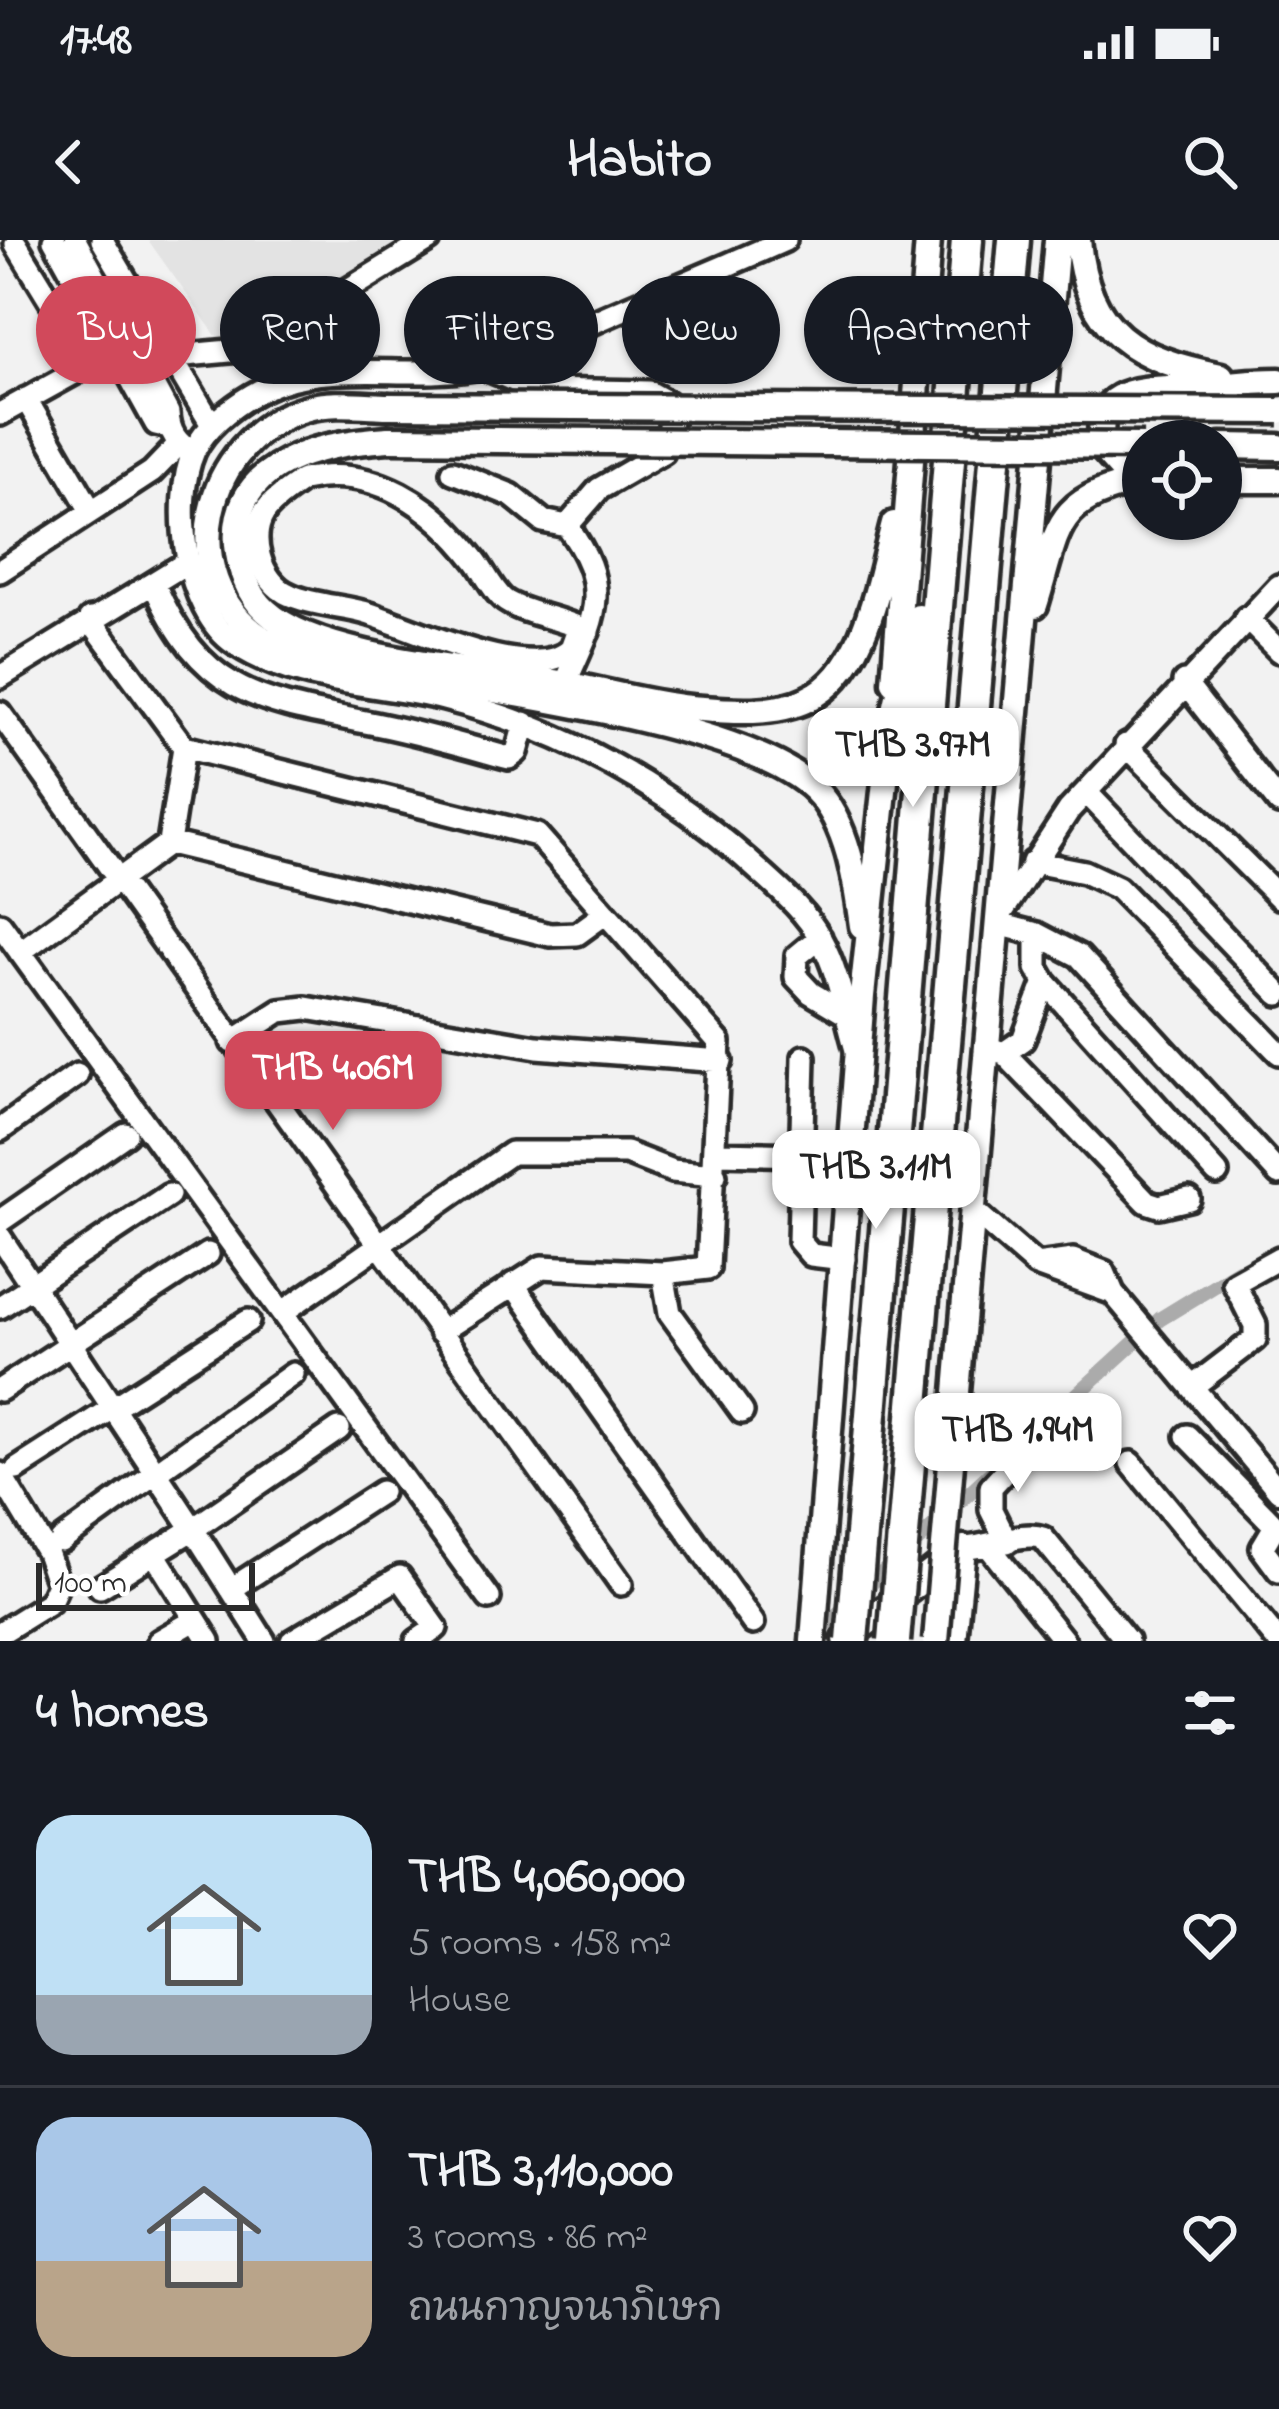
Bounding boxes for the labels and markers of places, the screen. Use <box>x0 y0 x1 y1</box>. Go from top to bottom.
pin: THB 3.97M <box>776 708 1050 810</box>
pin: THB 4.06M <box>196 1031 470 1133</box>
pin: THB 3.11M <box>739 1130 1013 1232</box>
pin: THB 1.94M <box>881 1393 1155 1495</box>

